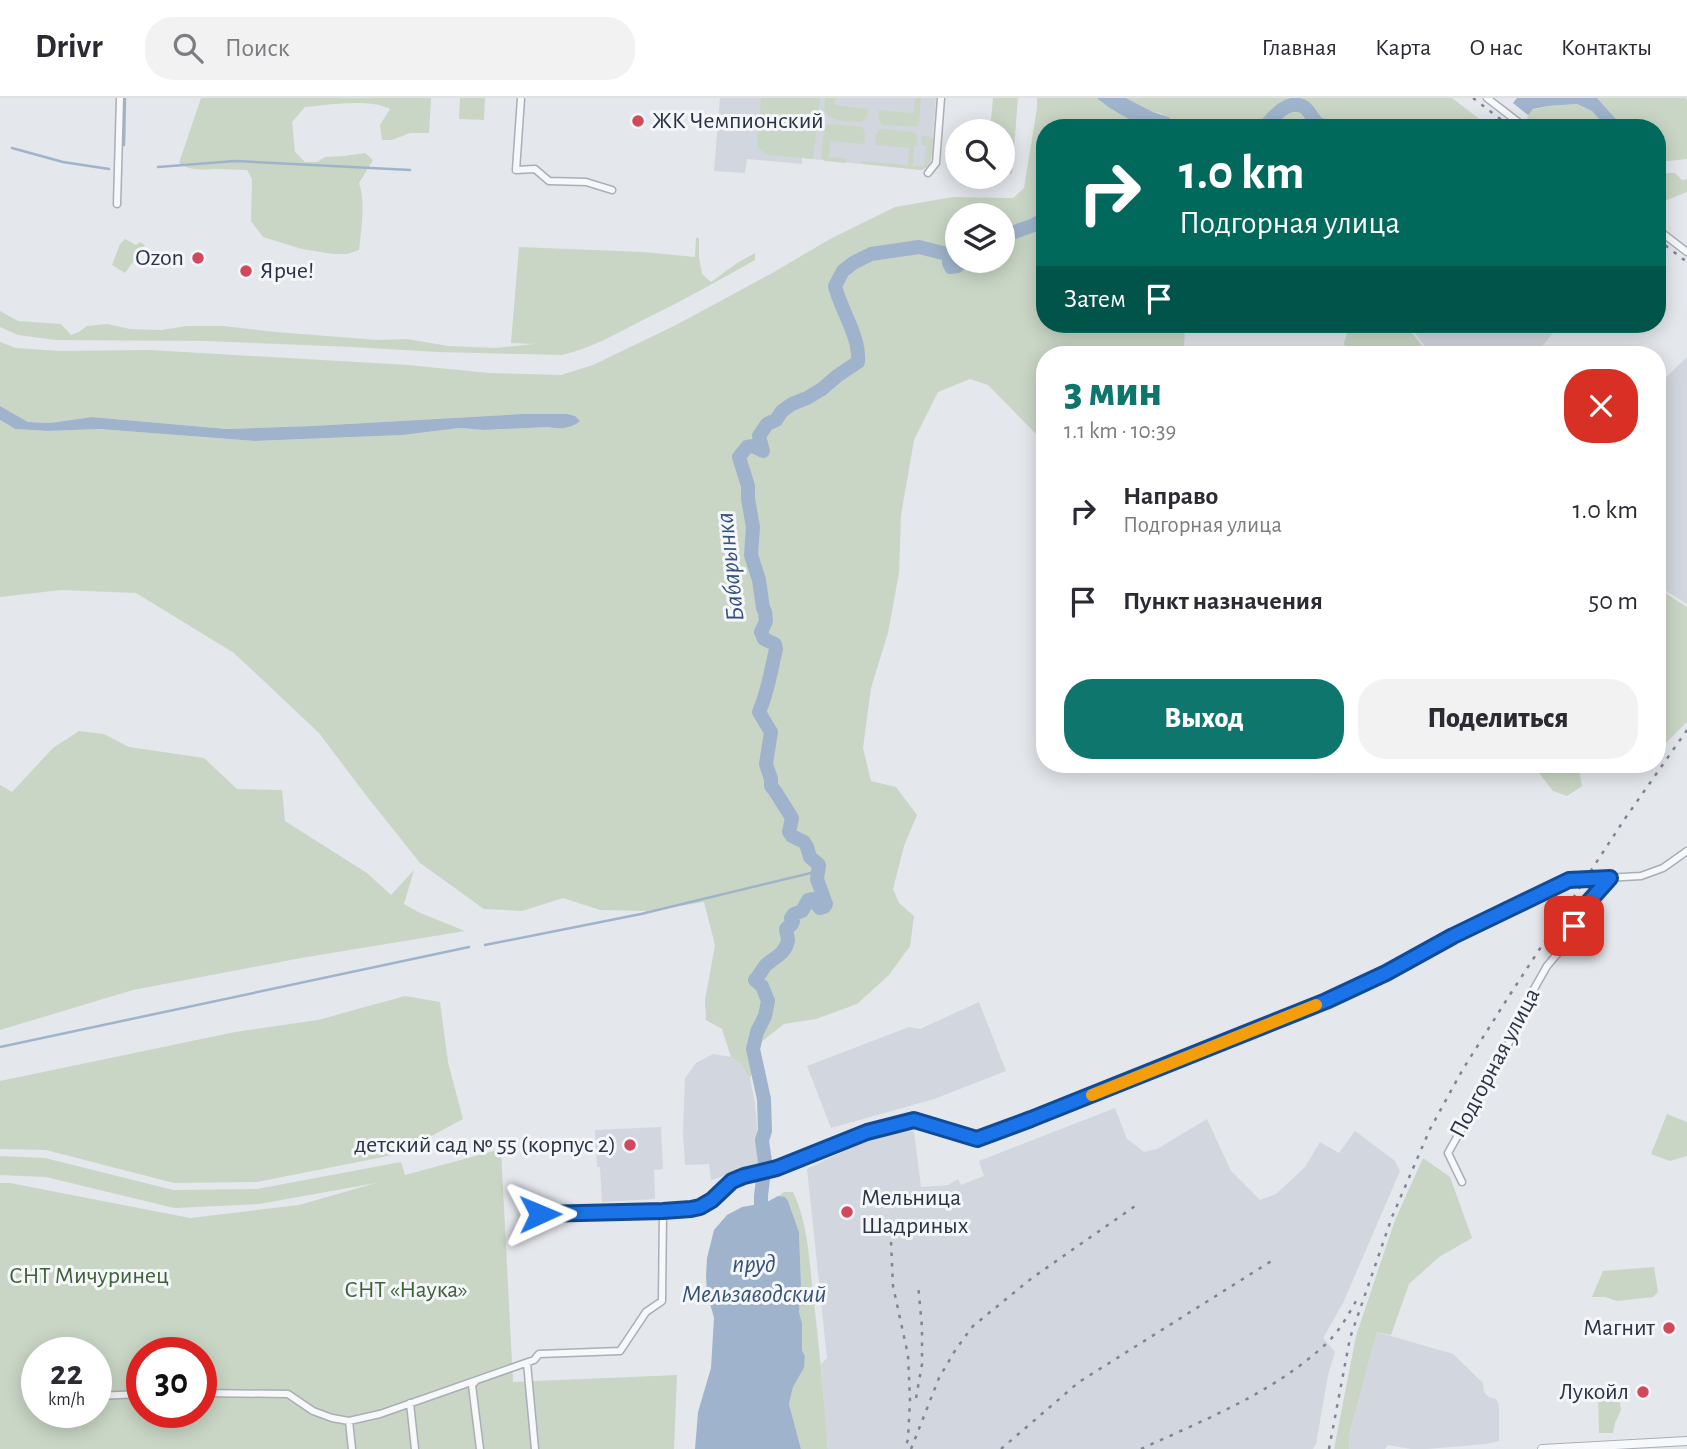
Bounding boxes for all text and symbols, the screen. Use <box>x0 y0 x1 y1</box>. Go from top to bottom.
search box <box>145 17 635 80</box>
icon: search <box>169 29 207 67</box>
text: Drivr <box>35 31 103 64</box>
text: Поиск <box>225 35 290 61</box>
text: Главная <box>1262 36 1337 60</box>
text: Карта <box>1375 36 1431 60</box>
text: О нас <box>1469 36 1523 60</box>
text: Контакты <box>1561 36 1652 60</box>
place label: ЖК Чемпионский <box>652 109 824 133</box>
marker: ЖК Чемпионский <box>630 113 646 129</box>
map controls <box>945 119 1015 273</box>
button: search <box>945 119 1015 189</box>
icon: right <box>1064 147 1155 238</box>
text: 1.0 km <box>1179 149 1305 198</box>
button: layers <box>945 203 1015 273</box>
text: Подгорная улица <box>1179 207 1400 239</box>
place label: Ozon <box>135 246 184 270</box>
marker: Ozon <box>190 250 206 266</box>
place label: Ярче! <box>260 259 314 283</box>
marker: Ярче! <box>238 263 254 279</box>
icon: arrive <box>1140 280 1178 318</box>
text: Затем <box>1064 286 1126 312</box>
button: close <box>1564 369 1638 443</box>
text: 3 мин <box>1064 371 1162 413</box>
text: 1.1 km · 10:39 <box>1064 420 1176 443</box>
text: Направо <box>1123 483 1218 509</box>
icon: right <box>1064 492 1102 530</box>
text: 1.0 km <box>1572 497 1638 523</box>
water label: Бабарынка <box>711 511 749 623</box>
text: Подгорная улица <box>1123 514 1282 537</box>
icon: arrive <box>1064 583 1102 621</box>
text: Пункт назначения <box>1123 588 1323 614</box>
text: 50 m <box>1588 588 1638 614</box>
button: Выход <box>1064 679 1344 759</box>
button: Поделиться <box>1358 679 1638 759</box>
pin <box>1544 896 1604 956</box>
icon: arrive <box>1555 907 1593 945</box>
street label: Подгорная улица <box>1445 984 1545 1142</box>
place label: детский сад № 55 (корпус 2) <box>354 1133 616 1157</box>
marker: детский сад № 55 (корпус 2) <box>622 1137 638 1153</box>
position arrow <box>503 1177 577 1251</box>
place label: Мельница Шадриных <box>861 1186 969 1238</box>
marker: Мельница Шадриных <box>839 1204 855 1220</box>
water label: пруд Мельзаводский <box>682 1251 826 1307</box>
park label: СНТ Мичуринец <box>9 1264 169 1288</box>
park label: СНТ «Наука» <box>344 1278 468 1302</box>
place label: Магнит <box>1583 1316 1655 1340</box>
marker: Магнит <box>1661 1320 1677 1336</box>
speed limit sign: 30 <box>126 1337 217 1428</box>
text: 22 <box>50 1356 83 1391</box>
place label: Лукойл <box>1559 1380 1629 1404</box>
marker: Лукойл <box>1635 1384 1651 1400</box>
text: km/h <box>48 1391 85 1409</box>

